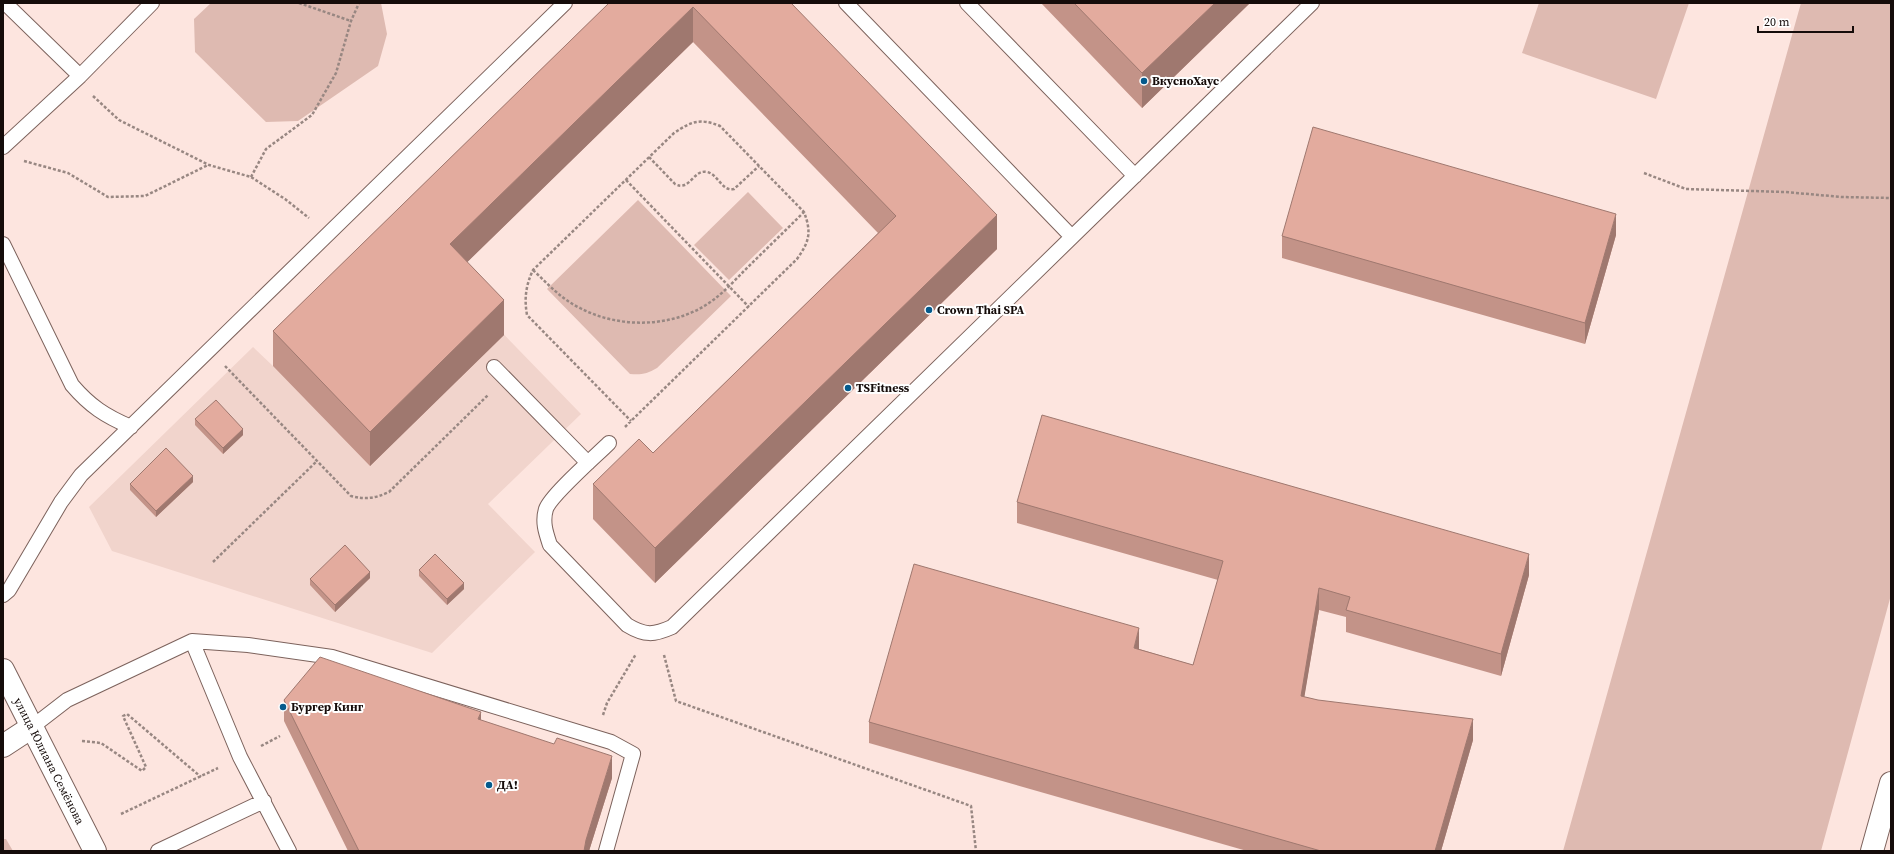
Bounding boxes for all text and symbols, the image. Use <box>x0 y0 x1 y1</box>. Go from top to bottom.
scale bar <box>1758 8 1853 34</box>
text: 20 m <box>1764 14 1790 30</box>
place label: ВкусноХаус <box>1152 73 1219 89</box>
marker: ВкусноХаус <box>1139 76 1149 86</box>
place label: Crown Thai SPA <box>937 302 1024 318</box>
marker: Crown Thai SPA <box>924 305 934 315</box>
place label: TSFitness <box>856 380 910 396</box>
marker: TSFitness <box>843 383 853 393</box>
street label: улица Юлиана Семёнова <box>10 695 88 828</box>
place label: Бургер Кинг <box>291 699 364 715</box>
marker: Бургер Кинг <box>278 702 288 712</box>
place label: ДА! <box>497 777 518 793</box>
marker: ДА! <box>484 780 494 790</box>

